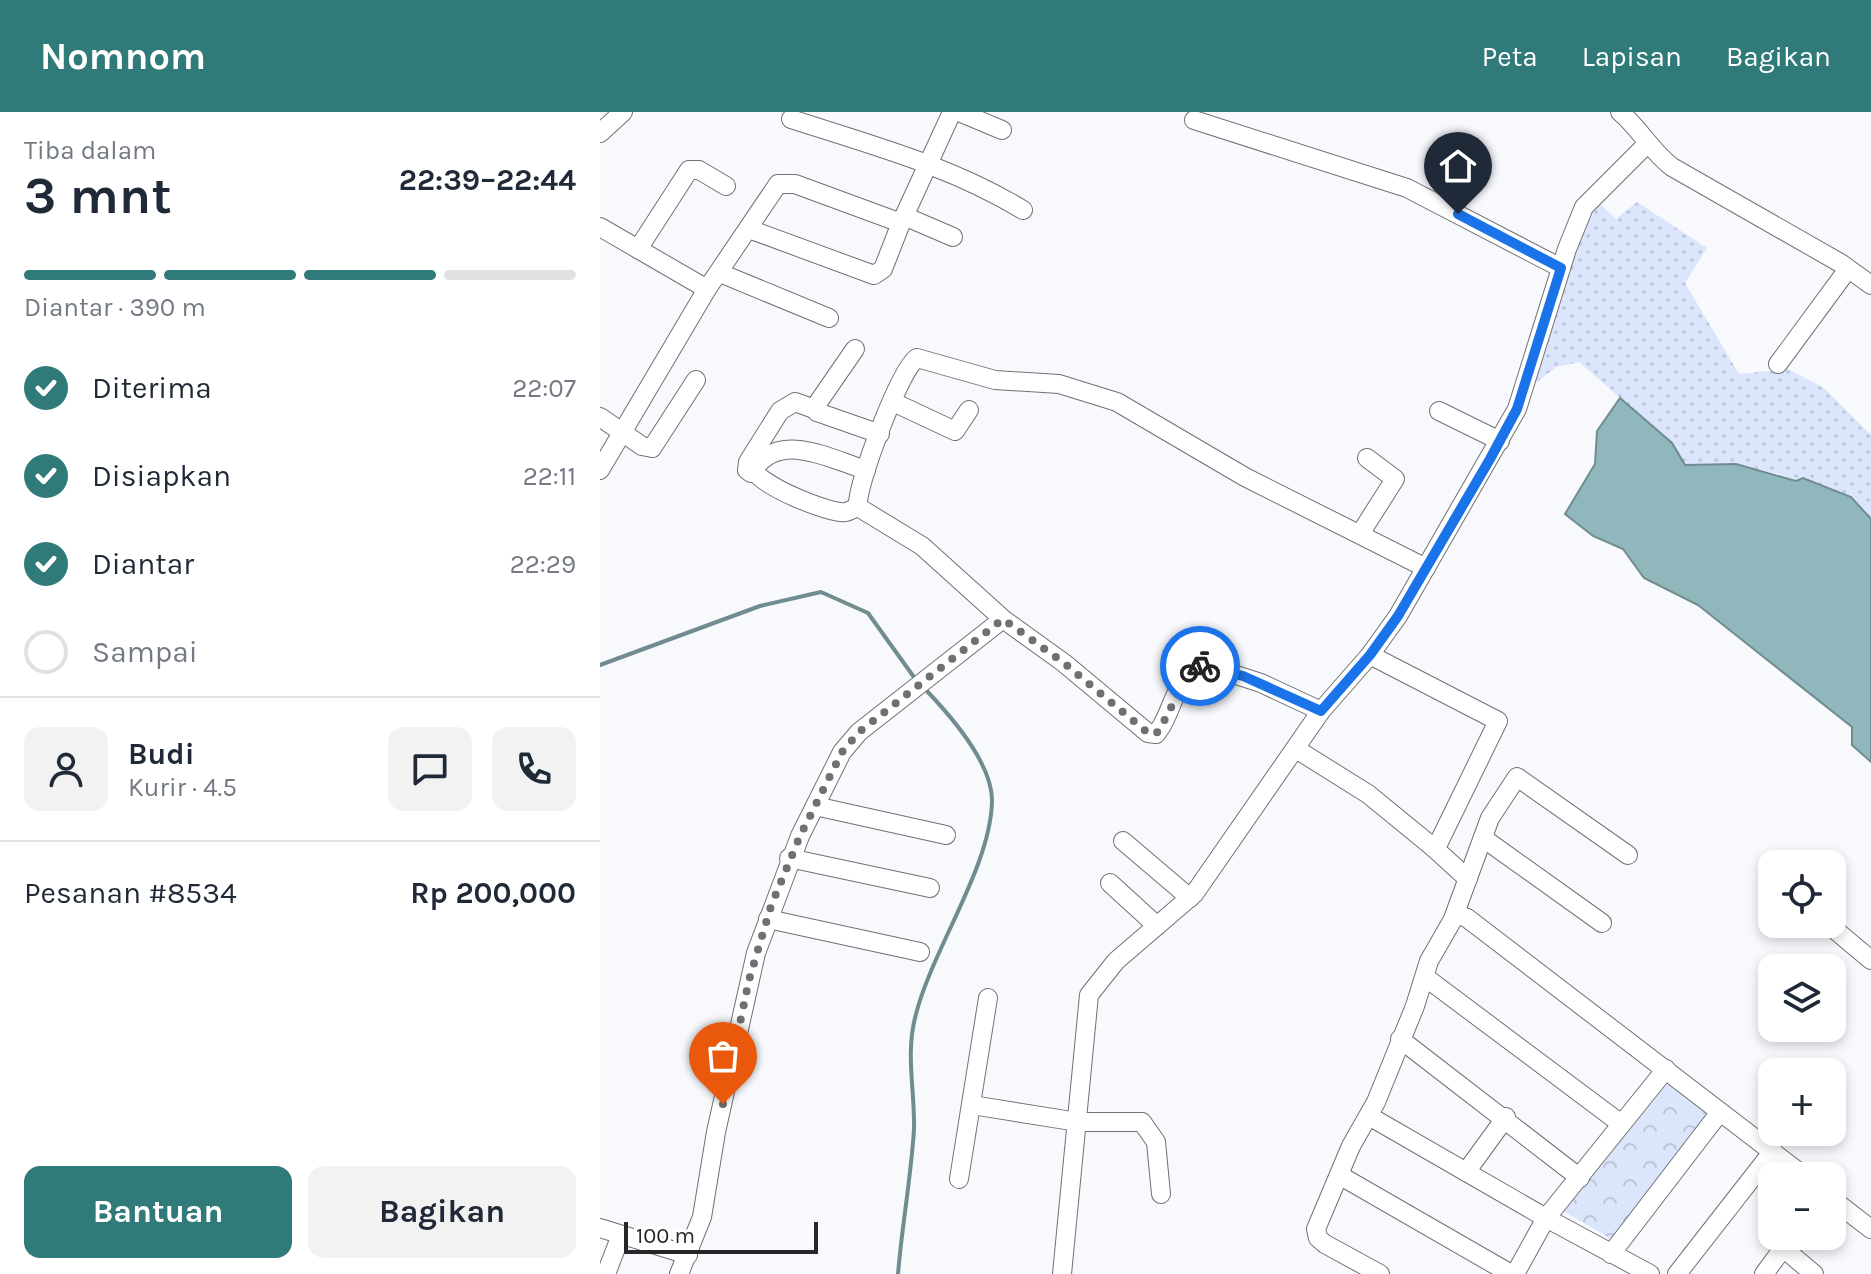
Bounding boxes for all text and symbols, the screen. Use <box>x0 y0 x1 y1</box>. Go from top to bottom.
text: Nomnom <box>40 34 206 79</box>
text: Peta <box>1482 40 1538 73</box>
text: Lapisan <box>1582 40 1682 73</box>
text: Bagikan <box>1726 40 1831 73</box>
pin <box>1424 132 1492 214</box>
text: Tiba dalam <box>24 135 156 166</box>
icon: home <box>1436 144 1480 188</box>
text: 22:39–22:44 <box>399 162 576 198</box>
text: 3 mnt <box>24 165 172 226</box>
text: Diantar · 390 m <box>24 292 206 323</box>
icon: check <box>24 366 68 410</box>
text: Diterima <box>92 370 212 406</box>
text: 22:07 <box>512 373 576 404</box>
icon: check <box>24 454 68 498</box>
text: Disiapkan <box>92 458 231 494</box>
text: 22:11 <box>523 461 576 492</box>
icon: check <box>24 542 68 586</box>
text: Diantar <box>92 546 194 582</box>
text: 22:29 <box>510 549 576 580</box>
courier <box>1160 626 1240 706</box>
text: Sampai <box>92 634 198 670</box>
icon: bike <box>1178 644 1222 688</box>
button: person <box>24 727 108 811</box>
button: chat <box>388 727 472 811</box>
button: phone <box>492 727 576 811</box>
text: Budi <box>128 736 195 772</box>
text: Kurir · 4.5 <box>128 772 237 803</box>
map controls <box>1758 850 1846 1250</box>
button: locate <box>1758 850 1846 938</box>
text: Pesanan #8534 <box>24 875 237 911</box>
text: Rp 200,000 <box>410 875 576 911</box>
button: layers <box>1758 954 1846 1042</box>
pin <box>689 1022 757 1104</box>
icon: bag <box>701 1034 745 1078</box>
button: + <box>1758 1058 1846 1146</box>
button: − <box>1758 1162 1846 1250</box>
button: Bantuan <box>24 1166 292 1258</box>
button: Bagikan <box>308 1166 576 1258</box>
scale bar <box>624 1218 818 1254</box>
text: 100 m <box>636 1223 695 1249</box>

